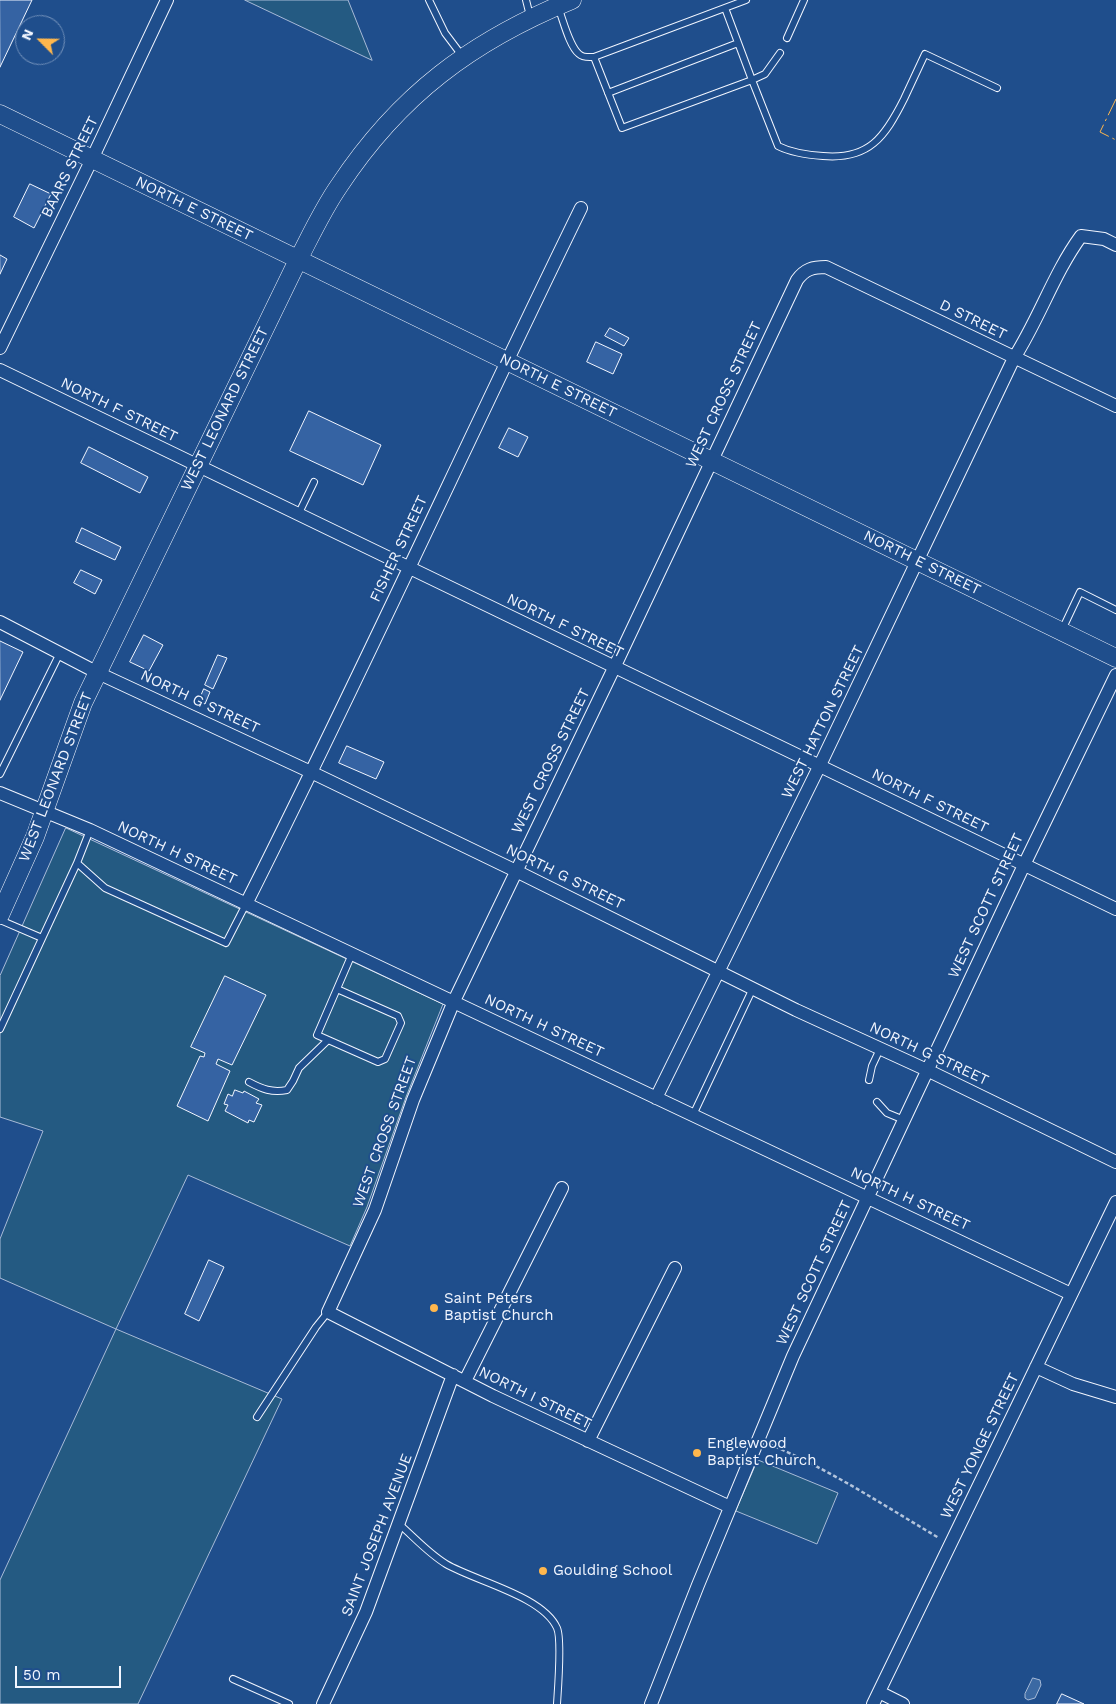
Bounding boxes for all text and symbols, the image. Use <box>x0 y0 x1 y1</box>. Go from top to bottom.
north arrow <box>15 15 65 65</box>
text: N <box>18 27 37 42</box>
street label: BAARS STREET <box>38 113 102 221</box>
street label: NORTH E STREET <box>132 173 256 245</box>
street label: D STREET <box>937 296 1009 344</box>
street label: WEST CROSS STREET <box>682 319 766 471</box>
street label: WEST LEONARD STREET <box>177 324 273 494</box>
street label: NORTH E STREET <box>496 350 620 422</box>
street label: NORTH F STREET <box>58 374 180 446</box>
street label: FISHER STREET <box>366 493 432 605</box>
street label: NORTH E STREET <box>860 527 984 599</box>
street label: NORTH F STREET <box>504 590 626 662</box>
street label: WEST HATTON STREET <box>778 642 868 802</box>
street label: NORTH G STREET <box>138 666 262 738</box>
street label: WEST CROSS STREET <box>508 685 594 837</box>
street label: WEST LEONARD STREET <box>15 690 97 864</box>
street label: NORTH F STREET <box>869 765 991 837</box>
street label: NORTH H STREET <box>114 817 240 889</box>
street label: WEST SCOTT STREET <box>945 831 1027 981</box>
street label: NORTH G STREET <box>503 841 627 913</box>
street label: NORTH H STREET <box>481 990 607 1062</box>
street label: NORTH G STREET <box>867 1018 991 1090</box>
street label: WEST CROSS STREET <box>349 1054 421 1210</box>
street label: NORTH H STREET <box>847 1163 973 1235</box>
street label: WEST SCOTT STREET <box>773 1198 855 1348</box>
place label: Saint Peters Baptist Church <box>444 1290 554 1325</box>
marker: Saint Peters Baptist Church <box>428 1302 440 1314</box>
street label: NORTH I STREET <box>476 1363 594 1433</box>
street label: WEST YONGE STREET <box>937 1370 1023 1522</box>
place label: Englewood Baptist Church <box>707 1435 817 1470</box>
marker: Englewood Baptist Church <box>691 1447 703 1459</box>
street label: SAINT JOSEPH AVENUE <box>338 1451 416 1619</box>
place label: Goulding School <box>553 1562 672 1580</box>
marker: Goulding School <box>537 1565 549 1577</box>
scale bar <box>18 1656 124 1688</box>
text: 50 m <box>23 1666 60 1684</box>

